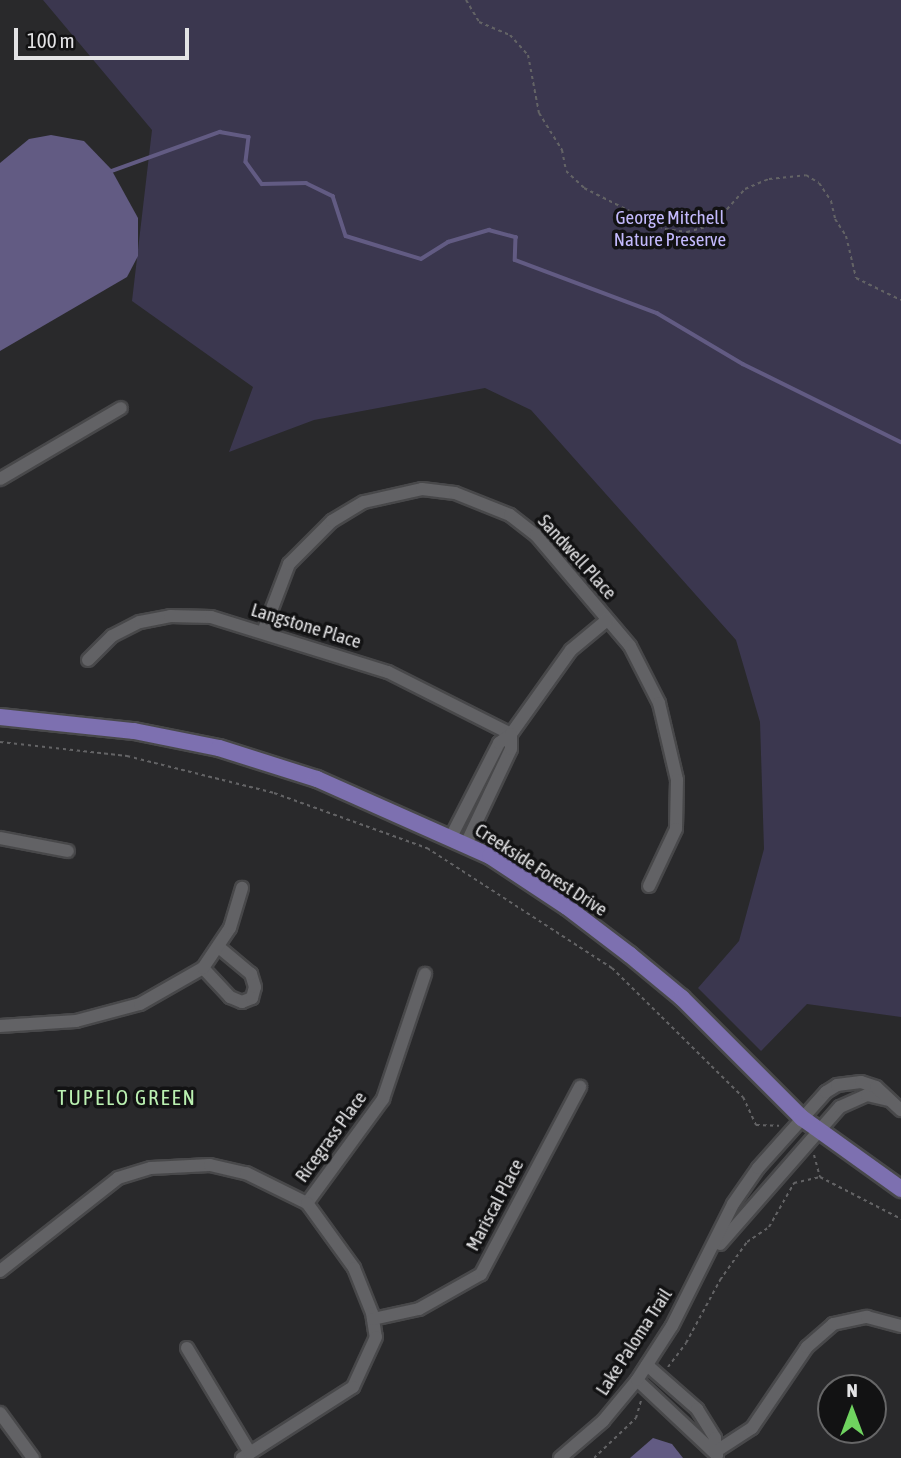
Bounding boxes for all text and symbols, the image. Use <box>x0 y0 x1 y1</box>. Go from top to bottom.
scale bar <box>18 14 192 58</box>
text: 100 m <box>27 28 75 52</box>
park label: George Mitchell Nature Preserve <box>614 207 726 251</box>
street label: Sandwell Place <box>533 510 621 604</box>
street label: Langstone Place <box>248 598 364 654</box>
street label: Creekside Forest Drive <box>471 819 611 921</box>
district label: TUPELO GREEN <box>59 1084 195 1110</box>
street label: Ricegrass Place <box>290 1087 372 1187</box>
street label: Mariscal Place <box>461 1155 529 1255</box>
street label: Lake Paloma Trail <box>591 1284 677 1400</box>
north arrow <box>817 1374 887 1444</box>
text: N <box>846 1379 858 1401</box>

